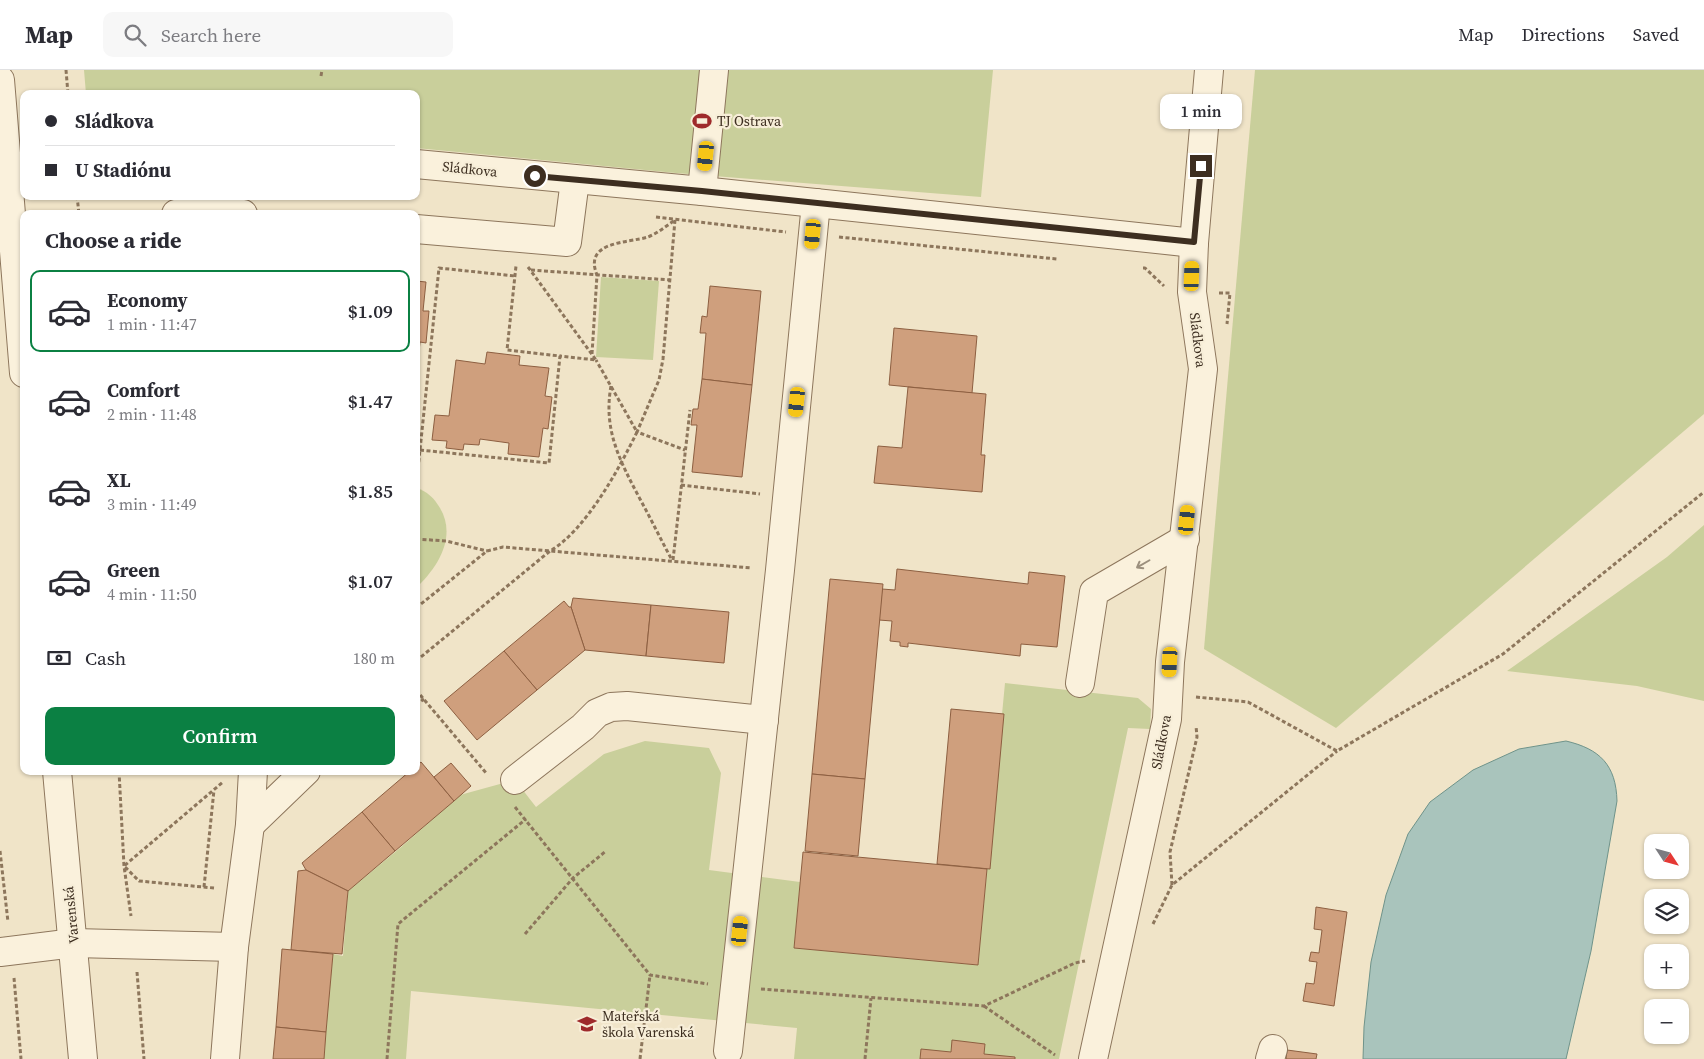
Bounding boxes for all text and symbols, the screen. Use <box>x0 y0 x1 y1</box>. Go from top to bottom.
search box <box>103 12 453 57</box>
text: Map <box>25 18 73 51</box>
icon: search <box>121 21 149 49</box>
text: Search here <box>161 22 261 48</box>
text: Map <box>1458 22 1494 47</box>
text: Directions <box>1522 22 1605 47</box>
text: Saved <box>1633 22 1679 47</box>
callout: 1 min <box>1160 93 1242 128</box>
text: 1 min <box>1180 100 1222 122</box>
text: Sládkova <box>75 108 154 134</box>
sports icon: TJ Ostrava <box>691 110 713 132</box>
place label: TJ Ostrava <box>717 111 782 131</box>
car <box>696 140 715 172</box>
route end <box>1190 155 1212 177</box>
street label: Sládkova <box>442 156 499 182</box>
text: U Stadiónu <box>75 157 171 183</box>
route start <box>524 165 546 187</box>
car <box>804 218 821 250</box>
text: Choose a ride <box>45 225 182 255</box>
car <box>1183 261 1200 291</box>
text: Economy <box>107 287 188 313</box>
icon: car <box>47 289 92 334</box>
text: $1.09 <box>348 298 393 324</box>
street label: Sládkova <box>1185 311 1211 369</box>
text: 1 min · 11:47 <box>107 313 197 335</box>
text: Comfort <box>107 377 180 403</box>
icon: car <box>47 379 92 424</box>
car <box>787 386 806 418</box>
text: $1.47 <box>348 388 393 414</box>
text: 2 min · 11:48 <box>107 403 197 425</box>
text: XL <box>107 467 130 493</box>
icon: car <box>47 469 92 514</box>
text: $1.85 <box>348 478 393 504</box>
text: 3 min · 11:49 <box>107 493 197 515</box>
car <box>1177 504 1196 536</box>
text: Green <box>107 557 160 583</box>
icon: car <box>47 559 92 604</box>
one-way arrow <box>1136 559 1150 569</box>
text: $1.07 <box>348 568 393 594</box>
text: 4 min · 11:50 <box>107 583 197 605</box>
icon: cash <box>45 644 73 672</box>
text: Cash <box>85 645 126 671</box>
text: 180 m <box>353 647 395 669</box>
car <box>1161 647 1178 677</box>
button: Confirm <box>45 707 395 765</box>
street label: Sládkova <box>1146 712 1176 771</box>
north arrow <box>1644 834 1689 879</box>
map controls <box>1644 834 1689 1044</box>
street label: Varenská <box>58 884 84 945</box>
button: layers <box>1644 889 1689 934</box>
car <box>730 915 749 947</box>
button: + <box>1644 944 1689 989</box>
button: − <box>1644 999 1689 1044</box>
place label: Mateřská škola Varenská <box>602 1006 695 1042</box>
school or university icon: Mateřská škola Varenská <box>576 1013 598 1035</box>

